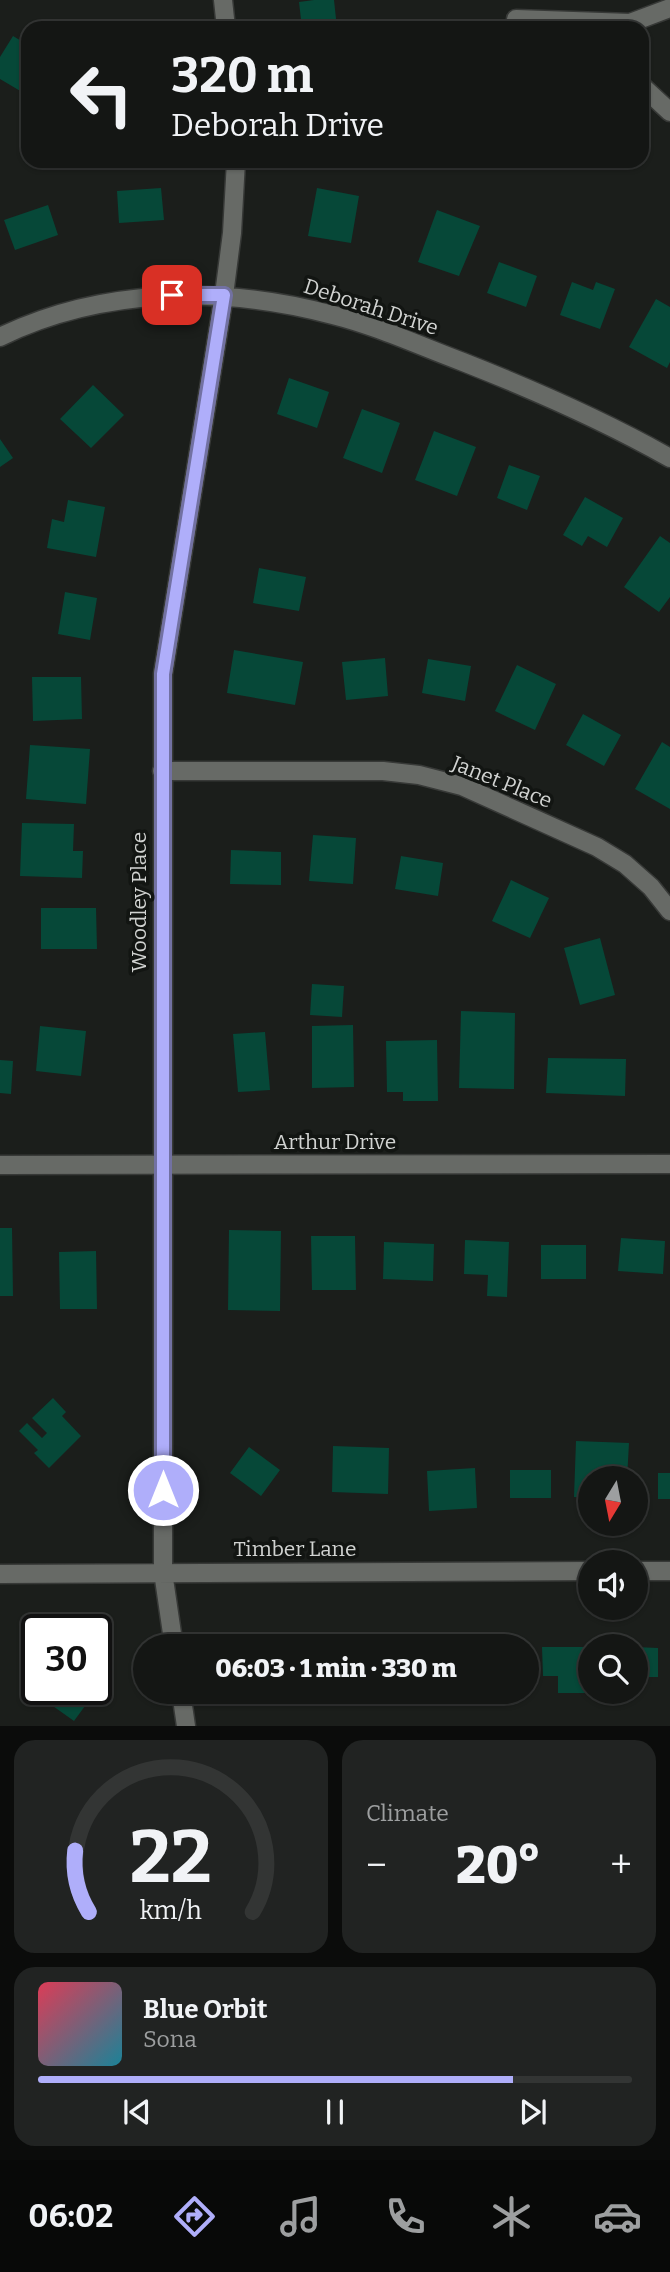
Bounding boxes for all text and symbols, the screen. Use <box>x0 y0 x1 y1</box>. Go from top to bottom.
text: 320 m <box>171 46 314 105</box>
icon: left <box>56 49 147 140</box>
text: Deborah Drive <box>171 106 384 144</box>
pin <box>142 265 202 325</box>
street label: Deborah Drive <box>301 273 441 341</box>
icon: arrive <box>153 276 191 314</box>
street label: Janet Place <box>447 750 556 814</box>
street label: Woodley Place <box>126 832 152 972</box>
street label: Arthur Drive <box>274 1129 396 1155</box>
position arrow <box>126 1453 200 1527</box>
north arrow <box>578 1466 648 1536</box>
map controls <box>578 1466 648 1704</box>
street label: Timber Lane <box>234 1536 356 1562</box>
button: sound <box>578 1550 648 1620</box>
speed limit sign: 30 <box>21 1614 112 1705</box>
button: search <box>578 1634 648 1704</box>
text: 06:03 · 1 min · 330 m <box>215 1653 457 1684</box>
text: Climate <box>366 1799 449 1827</box>
text: 22 <box>130 1815 212 1902</box>
text: 20° <box>456 1834 541 1897</box>
text: − <box>366 1842 387 1888</box>
text: + <box>610 1842 632 1888</box>
text: km/h <box>140 1896 202 1926</box>
text: Blue Orbit <box>143 1994 267 2025</box>
text: Sona <box>143 2025 197 2053</box>
icon: previous <box>118 2093 156 2131</box>
icon: pause <box>316 2093 354 2131</box>
icon: next <box>514 2093 552 2131</box>
icon: directions <box>170 2192 219 2241</box>
icon: music <box>276 2192 325 2241</box>
icon: phone <box>381 2192 430 2241</box>
icon: climate <box>487 2192 536 2241</box>
icon: car <box>593 2192 642 2241</box>
text: 06:02 <box>28 2197 113 2235</box>

